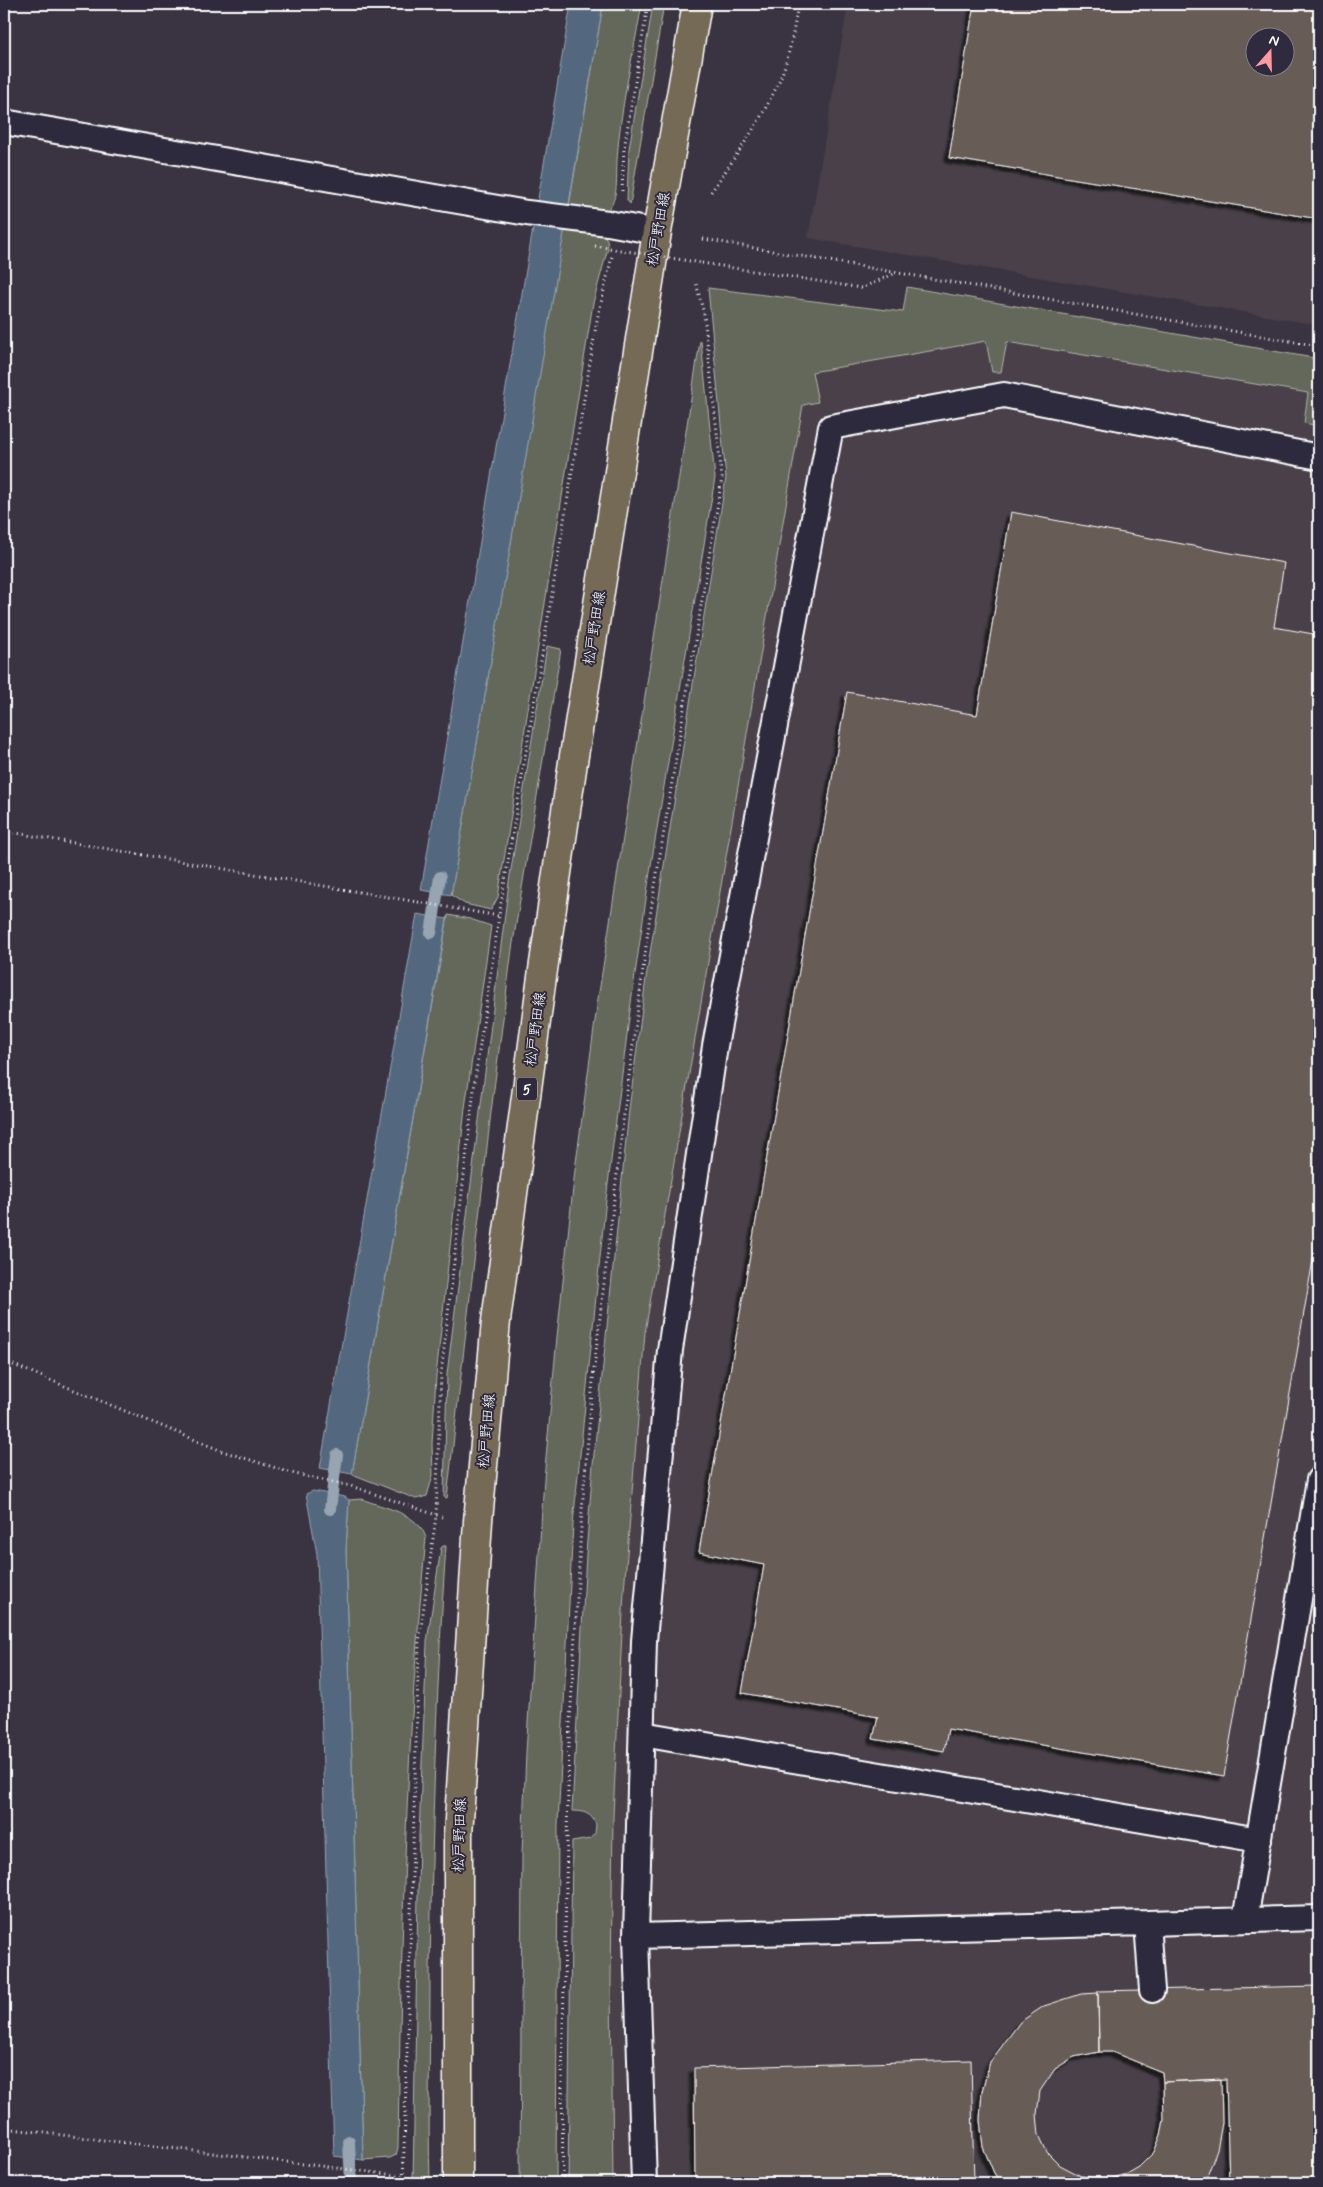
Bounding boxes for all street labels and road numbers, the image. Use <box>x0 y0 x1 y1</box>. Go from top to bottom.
street label: 松戸野田線 <box>643 190 675 268</box>
street label: 松戸野田線 <box>579 590 611 667</box>
street label: 松戸野田線 <box>521 991 551 1068</box>
road number: 5 <box>517 1078 537 1100</box>
street label: 松戸野田線 <box>474 1393 500 1469</box>
street label: 松戸野田線 <box>449 1797 471 1873</box>

